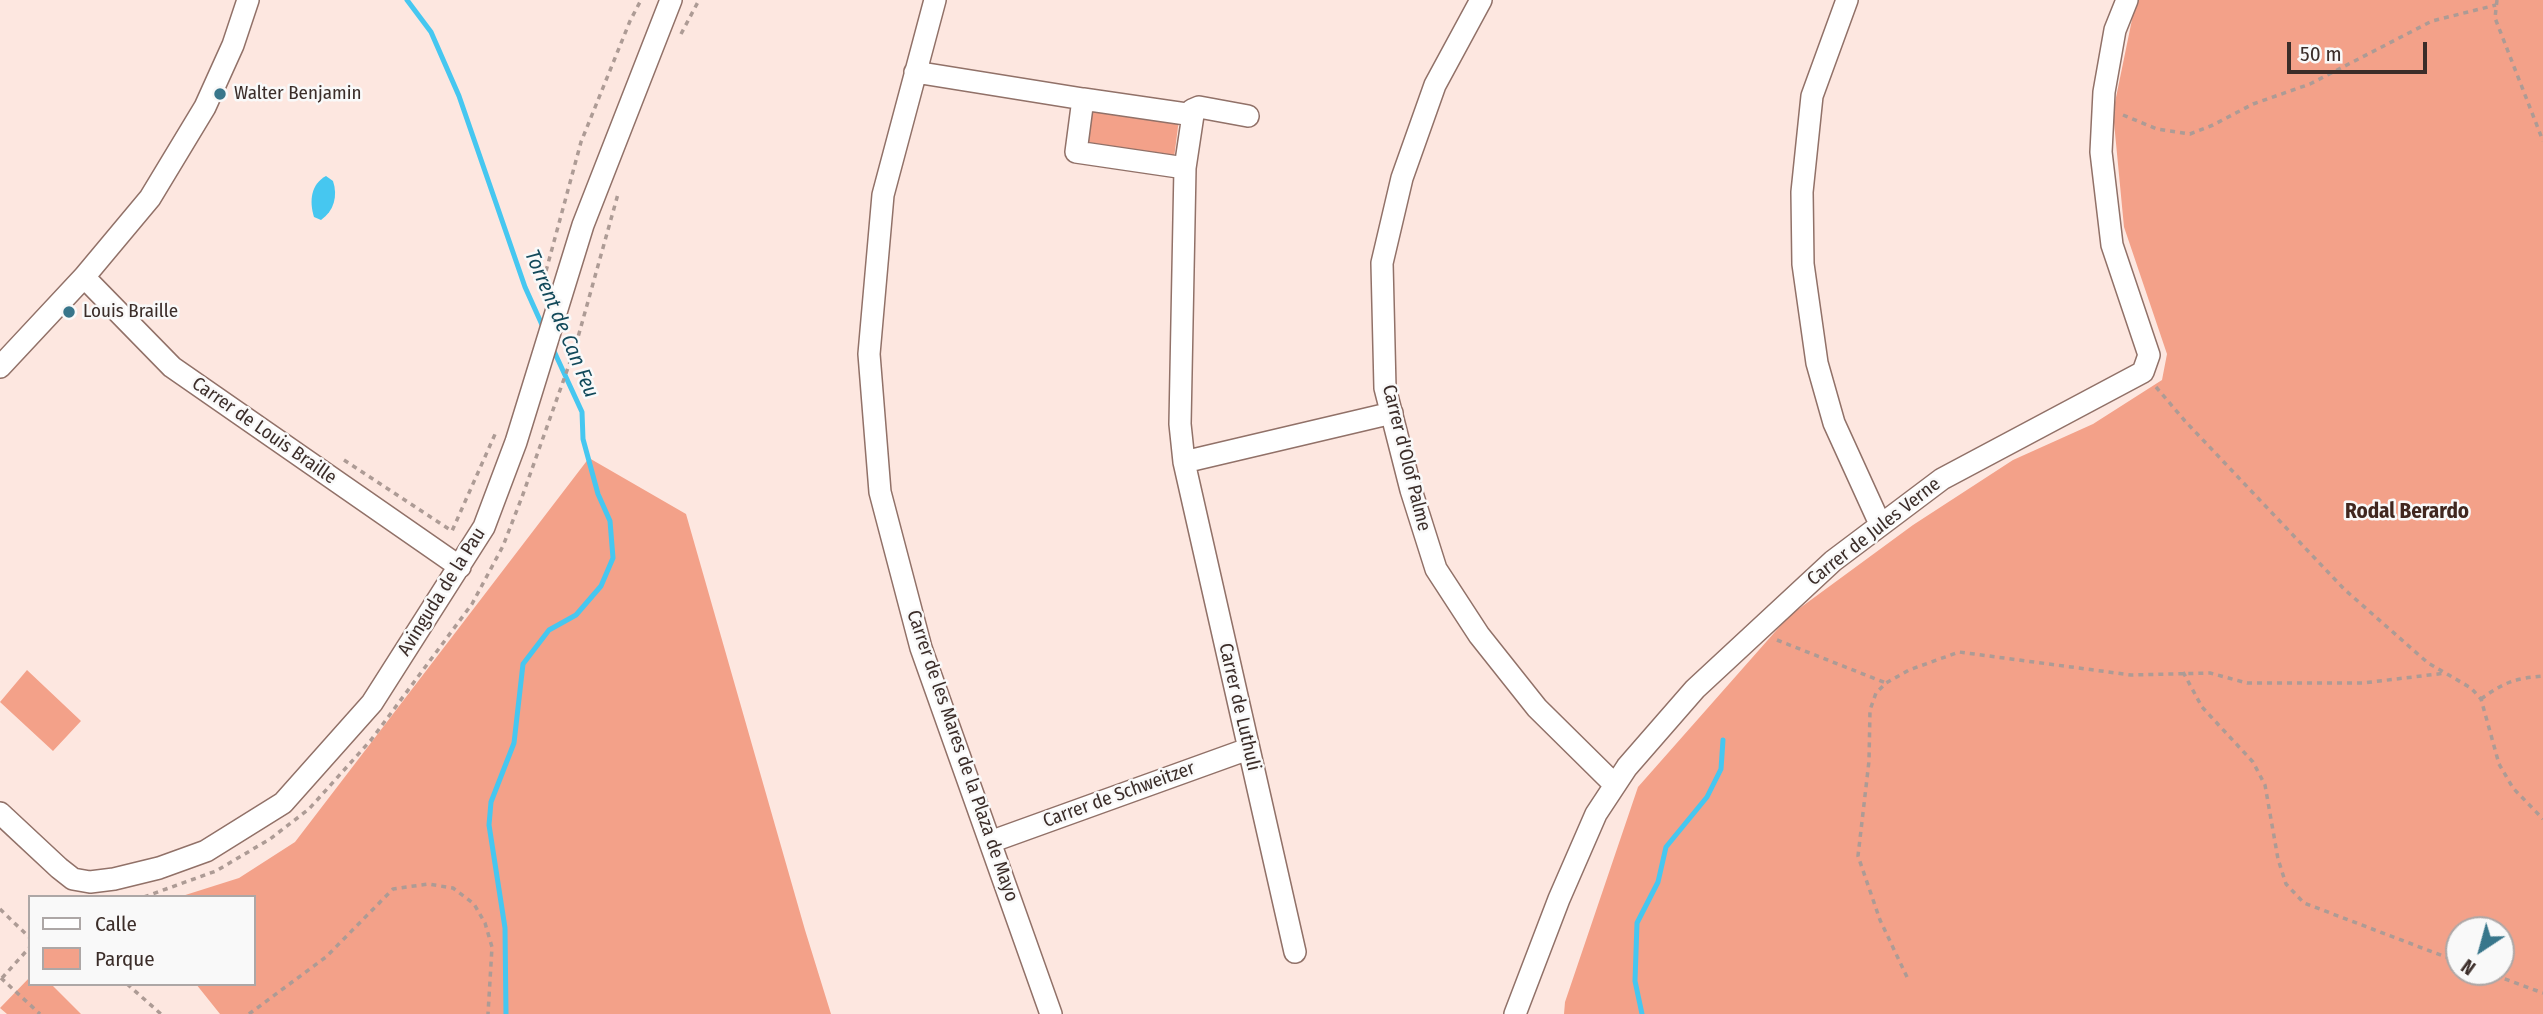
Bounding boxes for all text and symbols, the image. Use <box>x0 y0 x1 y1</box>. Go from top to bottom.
scale bar <box>2291 28 2431 72</box>
text: 50 m <box>2300 41 2342 67</box>
place label: Walter Benjamin <box>234 83 362 105</box>
marker: Walter Benjamin <box>212 86 228 102</box>
water label: Torrent de Can Feu <box>518 246 604 402</box>
place label: Louis Braille <box>83 301 178 323</box>
marker: Louis Braille <box>61 304 77 320</box>
street label: Carrer de Louis Braille <box>187 373 341 489</box>
street label: Carrer d'Olof Palme <box>1377 382 1435 534</box>
street label: Carrer de Jules Verne <box>1803 473 1945 591</box>
district label: Rodal Berardo <box>2345 499 2469 525</box>
street label: Avinguda de la Pau <box>393 524 491 660</box>
street label: Carrer de les Mares de la Plaza de Mayo <box>901 607 1023 905</box>
street label: Carrer de Luthuli <box>1213 641 1265 773</box>
street label: Carrer de Schweitzer <box>1040 757 1198 833</box>
legend <box>28 895 256 986</box>
text: Calle <box>95 911 137 937</box>
north arrow <box>2445 916 2515 986</box>
text: Parque <box>95 946 155 972</box>
text: N <box>2457 954 2480 979</box>

